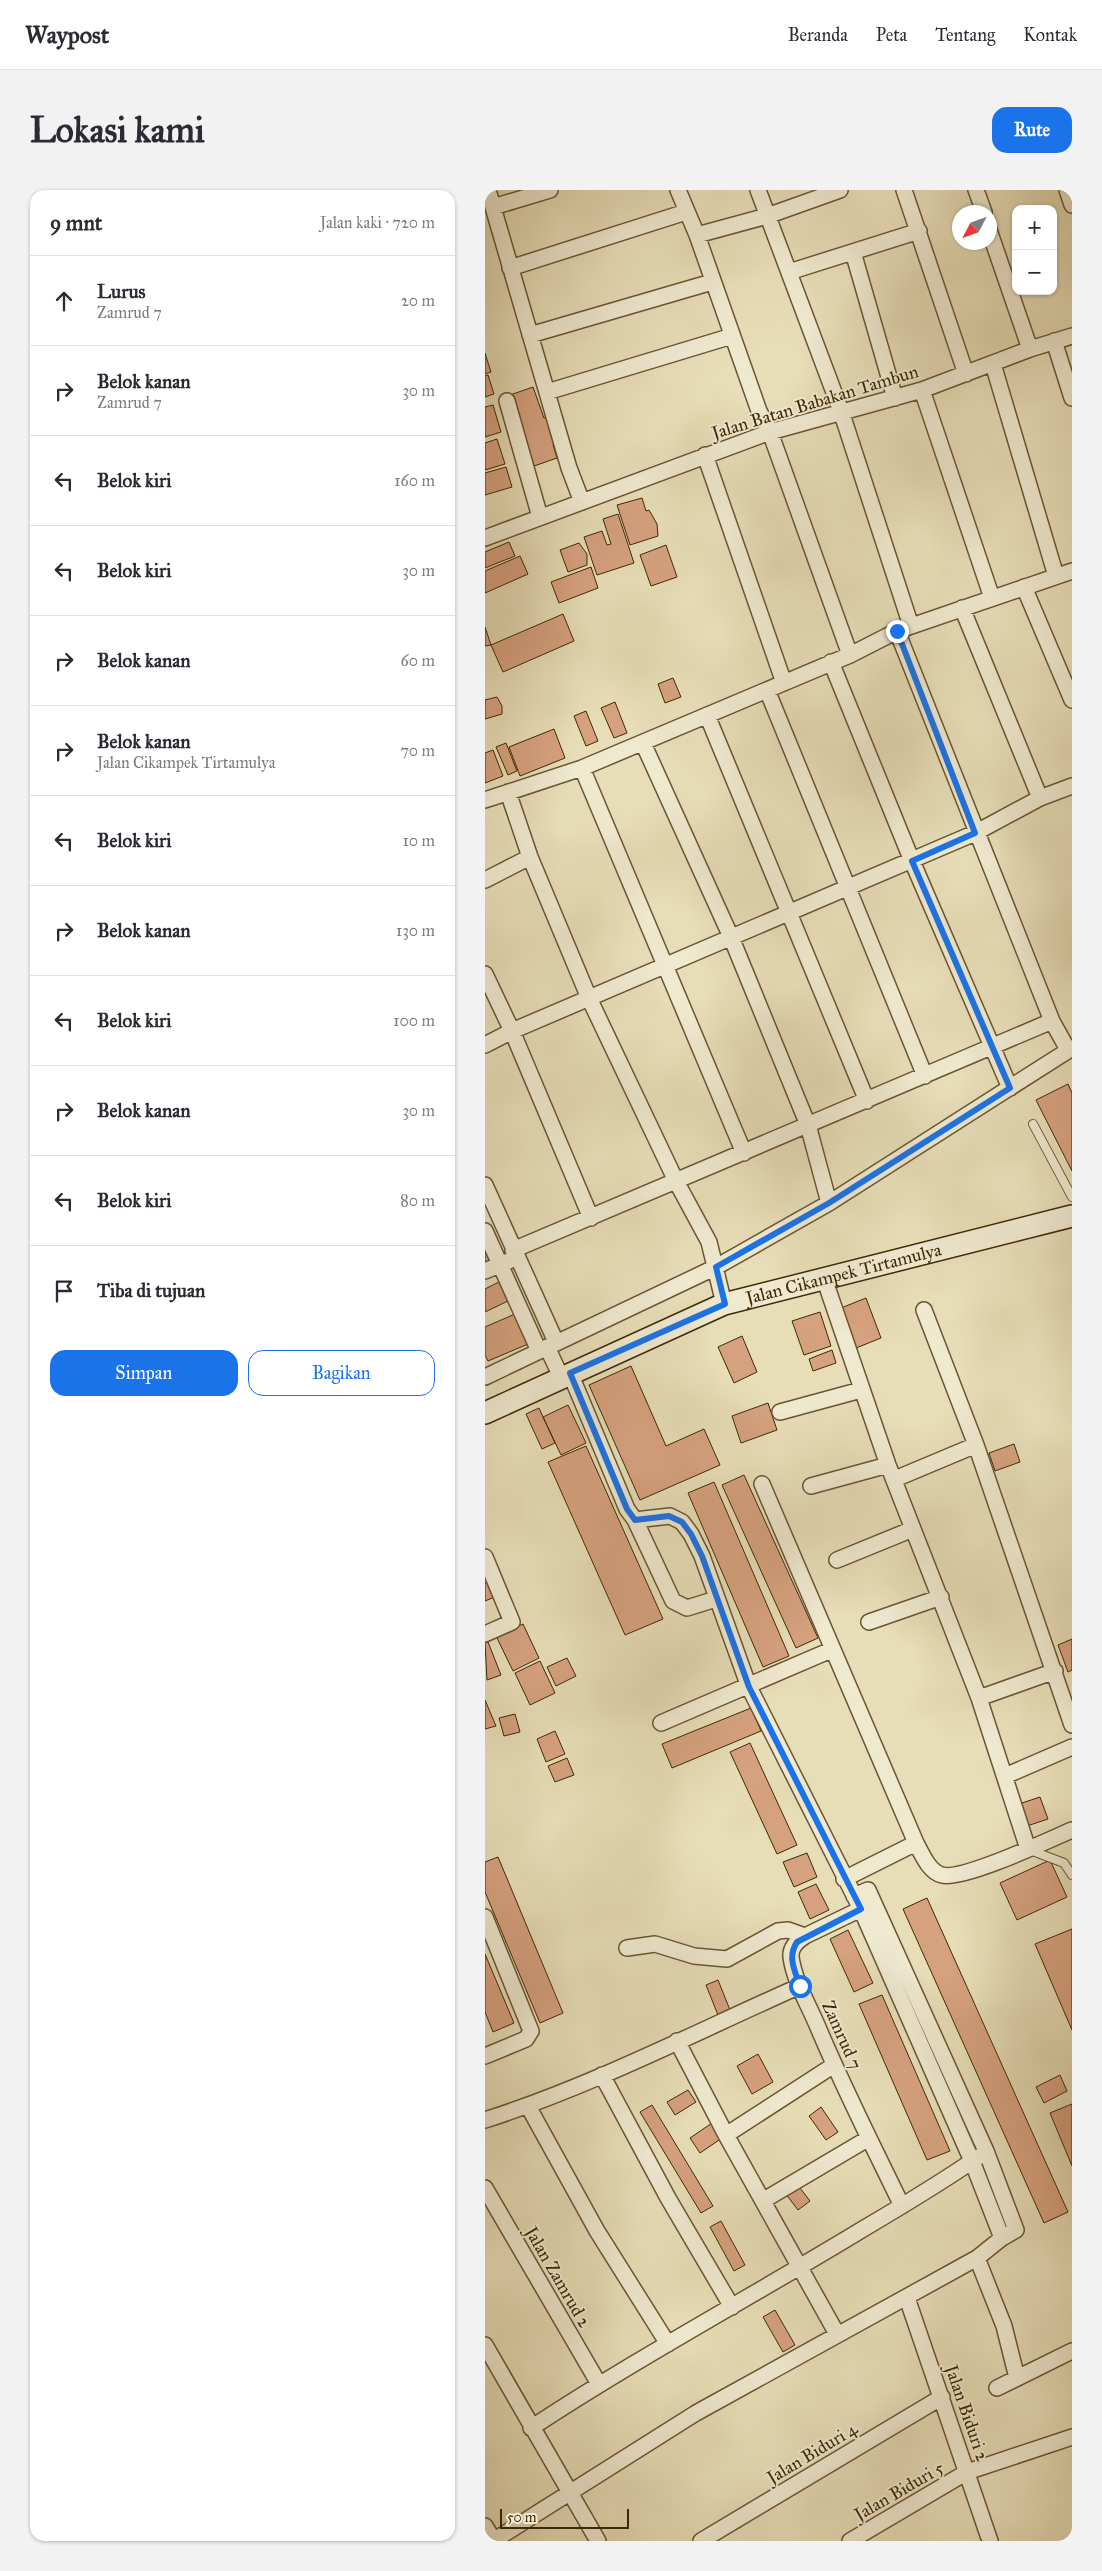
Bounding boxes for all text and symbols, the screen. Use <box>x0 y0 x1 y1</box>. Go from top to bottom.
text: Waypost <box>25 20 109 50</box>
text: Beranda <box>788 24 848 46</box>
text: Peta <box>876 24 907 46</box>
text: Tentang <box>935 24 995 46</box>
text: Kontak <box>1023 24 1077 46</box>
button: Rute <box>992 107 1072 153</box>
text: Lokasi kami <box>30 109 205 152</box>
north arrow <box>952 205 997 250</box>
map controls <box>1012 205 1057 295</box>
button: + <box>1012 205 1057 250</box>
text: 9 mnt <box>50 210 102 236</box>
text: Jalan kaki · 720 m <box>320 213 435 232</box>
button: − <box>1012 250 1057 295</box>
text: Lurus <box>97 280 145 303</box>
icon: ahead <box>50 287 78 315</box>
text: 20 m <box>401 291 435 310</box>
text: Zamrud 7 <box>97 303 162 322</box>
street label: Jalan Batan Babakan Tambun <box>707 360 922 445</box>
text: Belok kanan <box>97 370 191 393</box>
icon: right <box>50 377 78 405</box>
text: 30 m <box>402 381 435 400</box>
text: Zamrud 7 <box>97 393 162 412</box>
icon: left <box>50 467 78 495</box>
text: Belok kiri <box>97 469 171 492</box>
text: 160 m <box>394 471 435 490</box>
icon: left <box>50 557 78 585</box>
text: Belok kiri <box>97 559 171 582</box>
text: 30 m <box>402 561 435 580</box>
route end <box>886 620 909 643</box>
icon: right <box>50 647 78 675</box>
text: Belok kanan <box>97 649 191 672</box>
text: 60 m <box>401 651 435 670</box>
text: Belok kanan <box>97 730 191 753</box>
icon: right <box>50 737 78 765</box>
text: 70 m <box>400 741 435 760</box>
text: Jalan Cikampek Tirtamulya <box>97 753 275 772</box>
icon: left <box>50 827 78 855</box>
text: Belok kiri <box>97 829 171 852</box>
text: 10 m <box>403 831 435 850</box>
icon: right <box>50 917 78 945</box>
text: Belok kanan <box>97 919 191 942</box>
text: 130 m <box>396 921 435 940</box>
icon: left <box>50 1007 78 1035</box>
text: Belok kiri <box>97 1009 171 1032</box>
text: 100 m <box>393 1011 435 1030</box>
icon: right <box>50 1097 78 1125</box>
text: Belok kanan <box>97 1099 191 1122</box>
text: 30 m <box>402 1101 435 1120</box>
icon: left <box>50 1187 78 1215</box>
text: Belok kiri <box>97 1189 171 1212</box>
text: 80 m <box>400 1191 435 1210</box>
street label: Jalan Cikampek Tirtamulya <box>742 1238 944 1311</box>
icon: arrive <box>50 1277 78 1305</box>
text: Tiba di tujuan <box>97 1279 205 1302</box>
button: Simpan <box>50 1350 238 1396</box>
button: Bagikan <box>248 1350 435 1396</box>
route start <box>789 1975 812 1998</box>
street label: Zamrud 7 <box>817 1997 867 2073</box>
street label: Jalan Zamrud 2 <box>518 2221 596 2332</box>
street label: Jalan Biduri 2 <box>939 2360 994 2464</box>
street label: Jalan Biduri 4 <box>761 2417 862 2490</box>
street label: Jalan Biduri 5 <box>849 2456 949 2527</box>
scale bar <box>500 2506 629 2529</box>
text: 50 m <box>507 2509 536 2526</box>

